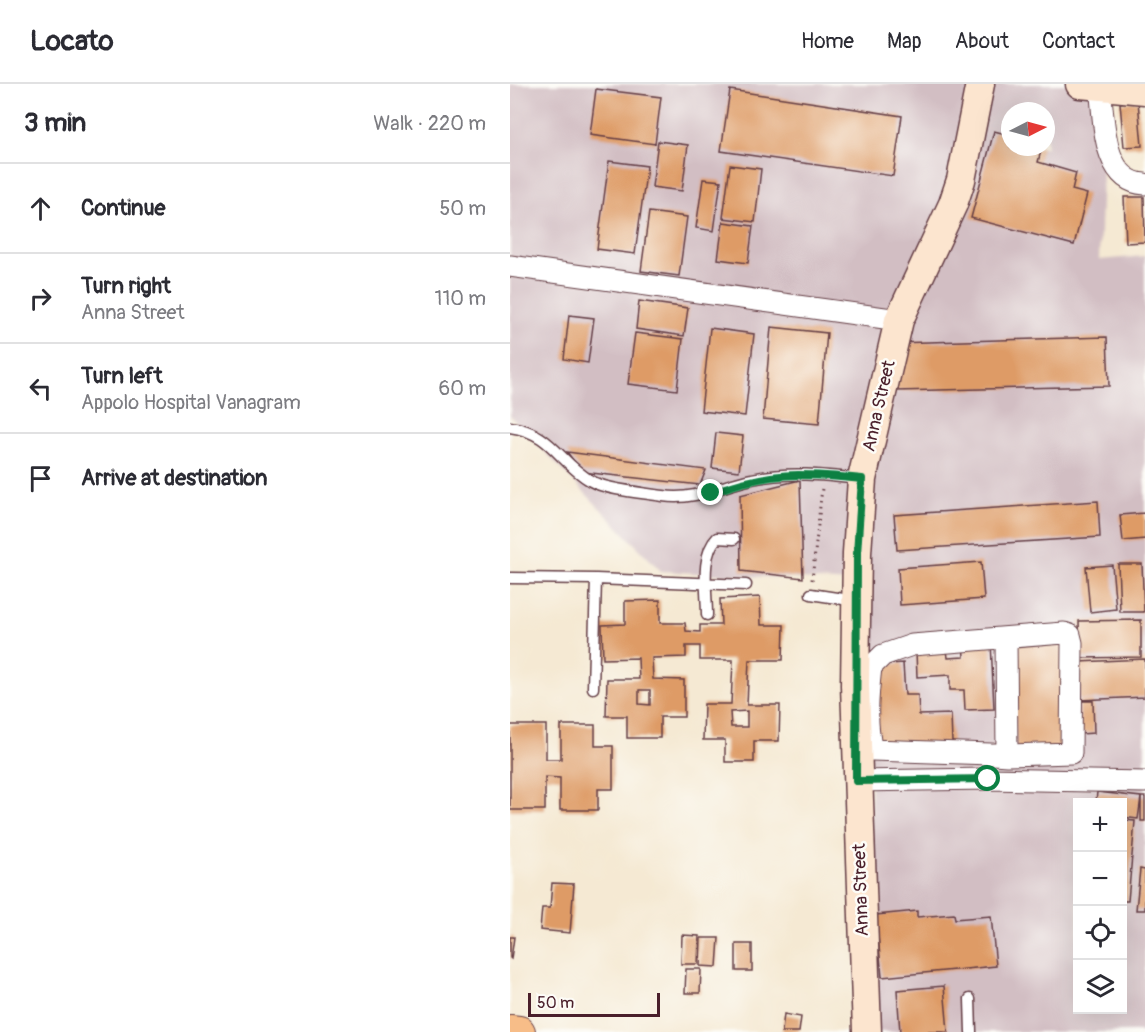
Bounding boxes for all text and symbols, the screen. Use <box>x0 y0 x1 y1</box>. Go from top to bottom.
text: Locato <box>30 24 114 59</box>
text: Home <box>801 28 854 55</box>
text: Map <box>887 28 922 55</box>
text: About <box>955 28 1009 55</box>
text: Contact <box>1042 28 1115 55</box>
north arrow <box>1001 102 1055 156</box>
text: 3 min <box>24 107 86 139</box>
text: Walk · 220 m <box>373 111 486 136</box>
icon: ahead <box>24 192 57 225</box>
text: Continue <box>81 194 165 222</box>
text: 50 m <box>439 196 486 221</box>
text: Turn right <box>81 272 171 300</box>
icon: right <box>24 282 57 315</box>
text: 110 m <box>435 286 486 311</box>
text: Anna Street <box>81 300 185 325</box>
street label: Anna Street <box>857 357 901 454</box>
text: Turn left <box>81 362 163 390</box>
icon: left <box>24 372 57 405</box>
text: 60 m <box>439 376 486 401</box>
text: Appolo Hospital Vanagram <box>81 390 301 415</box>
icon: arrive <box>24 462 57 495</box>
text: Arrive at destination <box>81 464 267 492</box>
route end <box>697 479 723 505</box>
route start <box>974 765 1000 791</box>
map controls <box>1073 798 1127 1014</box>
button: + <box>1073 798 1127 852</box>
street label: Anna Street <box>848 842 874 937</box>
button: − <box>1073 852 1127 906</box>
button: locate <box>1073 906 1127 960</box>
button: layers <box>1073 960 1127 1014</box>
scale bar <box>528 990 660 1018</box>
text: 50 m <box>537 993 574 1013</box>

